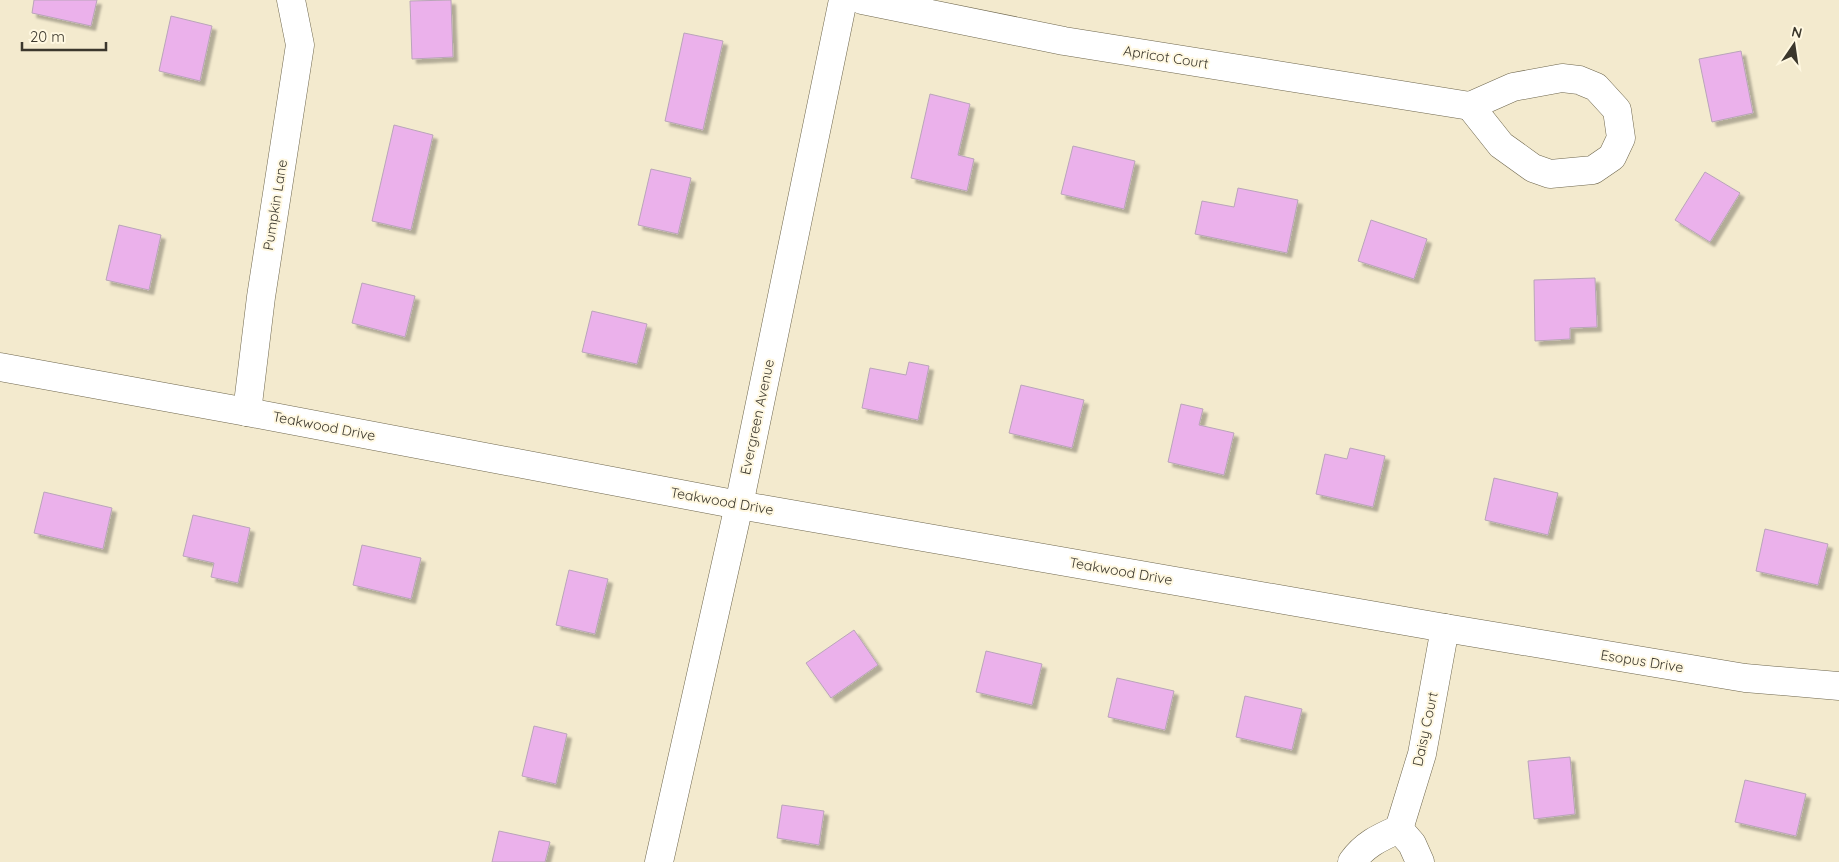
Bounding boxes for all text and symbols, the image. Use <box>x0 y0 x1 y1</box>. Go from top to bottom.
scale bar <box>22 20 106 52</box>
north arrow <box>1769 20 1819 70</box>
text: N <box>1790 22 1804 42</box>
text: 20 m <box>30 27 65 46</box>
street label: Apricot Court <box>1122 41 1210 73</box>
street label: Pumpkin Lane <box>259 158 291 252</box>
street label: Evergreen Avenue <box>736 358 778 476</box>
street label: Teakwood Drive <box>271 407 377 445</box>
street label: Teakwood Drive <box>669 483 775 519</box>
street label: Teakwood Drive <box>1068 553 1174 589</box>
street label: Esopus Drive <box>1599 646 1685 676</box>
street label: Daisy Court <box>1408 690 1442 768</box>

